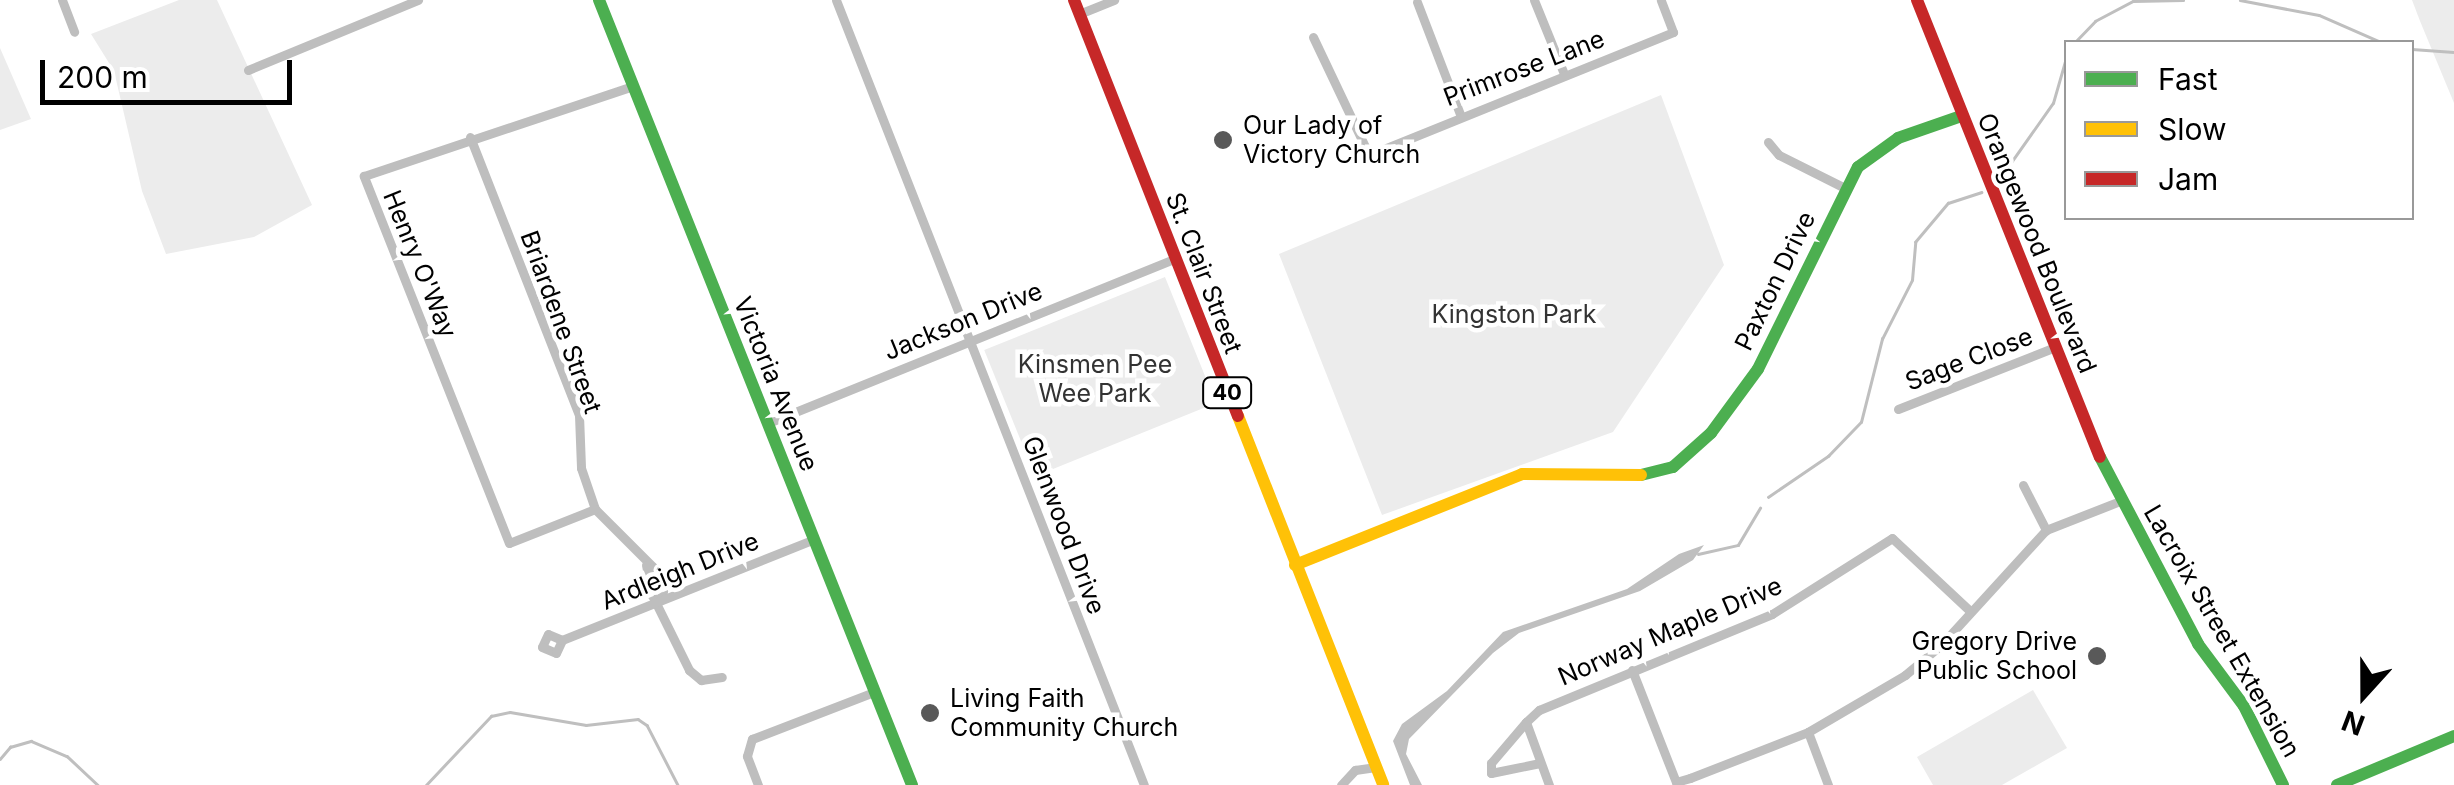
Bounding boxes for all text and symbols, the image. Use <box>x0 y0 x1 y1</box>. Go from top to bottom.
street label: Primrose Lane <box>1439 24 1609 112</box>
scale bar <box>45 40 298 102</box>
legend <box>2064 40 2414 220</box>
text: 200 m <box>57 59 148 95</box>
text: Fast <box>2158 61 2217 97</box>
street label: Orangewood Boulevard <box>1971 109 2103 377</box>
place label: Our Lady of Victory Church <box>1243 111 1420 170</box>
text: Slow <box>2158 111 2227 147</box>
marker: Our Lady of Victory Church <box>1212 129 1234 151</box>
text: Jam <box>2158 161 2218 197</box>
street label: Henry O'Way <box>377 186 463 342</box>
street label: St. Clair Street <box>1160 188 1248 358</box>
street label: Paxton Drive <box>1728 207 1822 355</box>
street label: Briardene Street <box>514 227 608 417</box>
street label: Jackson Drive <box>879 276 1047 366</box>
street label: Victoria Avenue <box>727 292 825 476</box>
park label: Kingston Park <box>1432 299 1596 329</box>
street label: Sage Close <box>1901 321 2037 397</box>
park label: Kinsmen Pee Wee Park <box>1018 350 1172 409</box>
road number: 40 <box>1202 376 1252 410</box>
street label: Glenwood Drive <box>1016 432 1112 618</box>
street label: Lacroix Street Extension <box>2137 500 2307 762</box>
street label: Ardleigh Drive <box>597 526 763 616</box>
street label: Norway Maple Drive <box>1554 570 1786 692</box>
place label: Gregory Drive Public School <box>1912 627 2077 686</box>
marker: Gregory Drive Public School <box>2086 645 2108 667</box>
north arrow <box>2314 645 2414 745</box>
place label: Living Faith Community Church <box>950 684 1178 743</box>
marker: Living Faith Community Church <box>919 702 941 724</box>
text: N <box>2337 703 2369 743</box>

